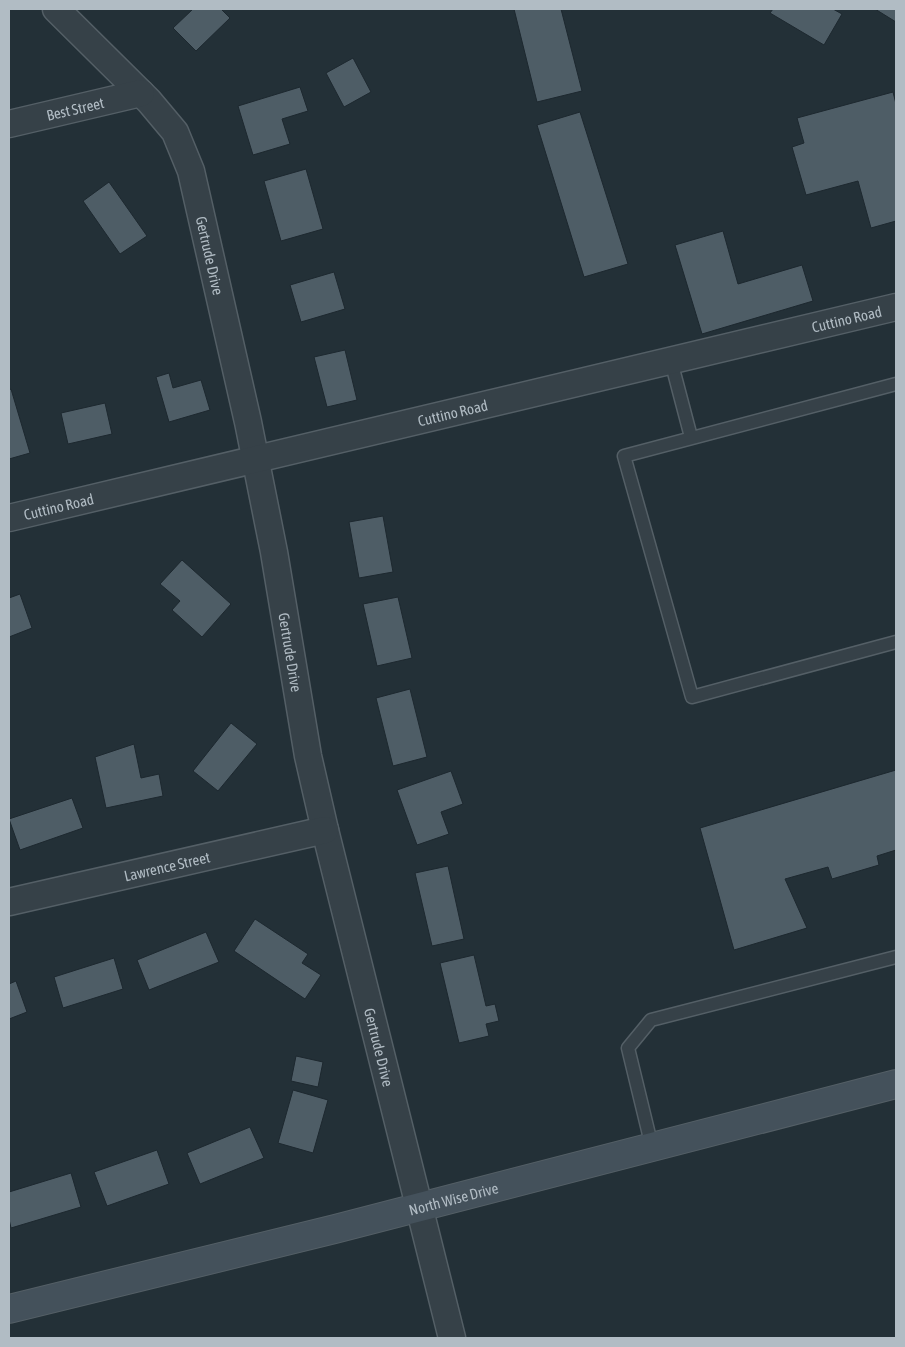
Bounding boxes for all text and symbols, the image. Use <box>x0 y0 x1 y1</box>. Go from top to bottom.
street label: Best Street <box>45 93 106 123</box>
street label: Gertrude Drive <box>193 214 227 297</box>
street label: Cuttino Road <box>810 302 883 335</box>
street label: Cuttino Road <box>416 396 489 429</box>
street label: Cuttino Road <box>22 490 95 523</box>
street label: Gertrude Drive <box>276 611 306 693</box>
street label: Lawrence Street <box>122 848 212 884</box>
street label: Gertrude Drive <box>361 1006 397 1088</box>
street label: North Wise Drive <box>407 1179 500 1218</box>

